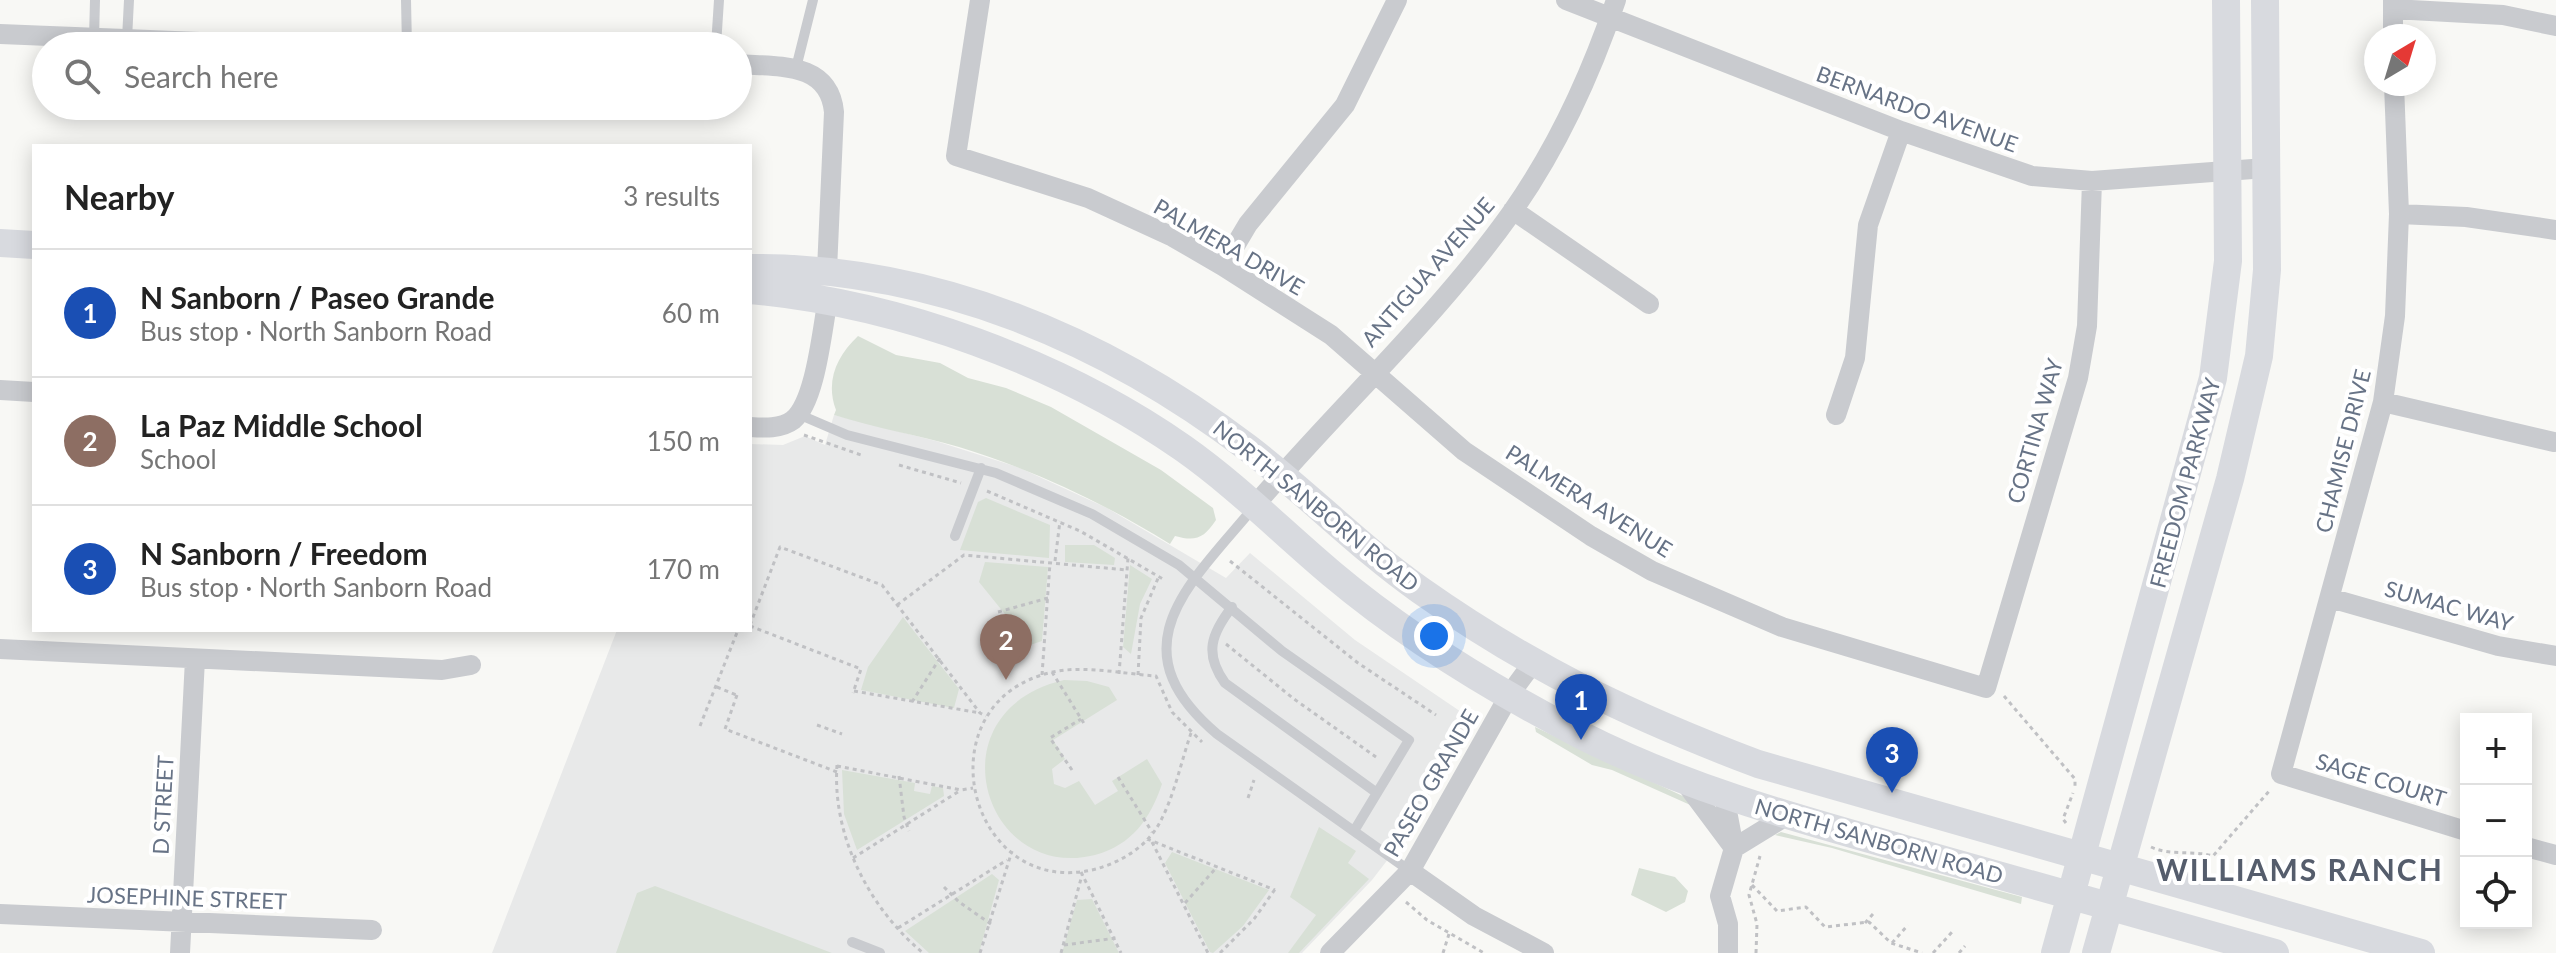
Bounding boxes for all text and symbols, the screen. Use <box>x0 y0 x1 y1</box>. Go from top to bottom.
north arrow <box>2364 24 2436 96</box>
search box <box>32 32 752 120</box>
icon: search <box>60 54 104 98</box>
text: Search here <box>124 58 279 94</box>
street label: BERNARDO AVENUE <box>1813 60 2022 158</box>
text: Nearby <box>64 176 175 217</box>
text: 3 results <box>623 180 720 212</box>
street label: ANTIGUA AVENUE <box>1356 192 1500 352</box>
street label: PALMERA DRIVE <box>1149 193 1309 301</box>
text: N Sanborn / Paseo Grande <box>140 279 495 315</box>
text: 1 <box>82 297 98 329</box>
text: 60 m <box>662 297 720 329</box>
text: Bus stop · North Sanborn Road <box>140 315 492 347</box>
street label: CORTINA WAY <box>2001 355 2068 506</box>
street label: CHAMISE DRIVE <box>2309 366 2376 535</box>
street label: FREEDOM PARKWAY <box>2143 375 2226 591</box>
text: La Paz Middle School <box>140 407 423 443</box>
street label: NORTH SANBORN ROAD <box>1208 414 1425 597</box>
text: 2 <box>82 425 98 457</box>
text: 150 m <box>647 425 720 457</box>
street label: PALMERA AVENUE <box>1501 438 1678 563</box>
text: School <box>140 443 217 475</box>
text: N Sanborn / Freedom <box>140 535 428 571</box>
text: 3 <box>82 553 98 585</box>
text: 170 m <box>647 553 720 585</box>
text: Bus stop · North Sanborn Road <box>140 571 492 603</box>
street label: SUMAC WAY <box>2382 574 2517 637</box>
pin: 2 <box>980 614 1032 680</box>
your location <box>1414 616 1454 656</box>
pin: 1 <box>1555 674 1607 740</box>
street label: PASEO GRANDE <box>1377 704 1484 861</box>
map controls <box>2460 713 2532 929</box>
button: + <box>2460 713 2532 785</box>
pin: 3 <box>1866 727 1918 793</box>
street label: SAGE COURT <box>2313 747 2450 812</box>
street label: D STREET <box>146 755 179 855</box>
button: − <box>2460 785 2532 857</box>
street label: NORTH SANBORN ROAD <box>1752 792 2006 889</box>
district label: WILLIAMS RANCH <box>2156 851 2444 887</box>
button: locate <box>2460 857 2532 929</box>
street label: JOSEPHINE STREET <box>87 881 287 914</box>

